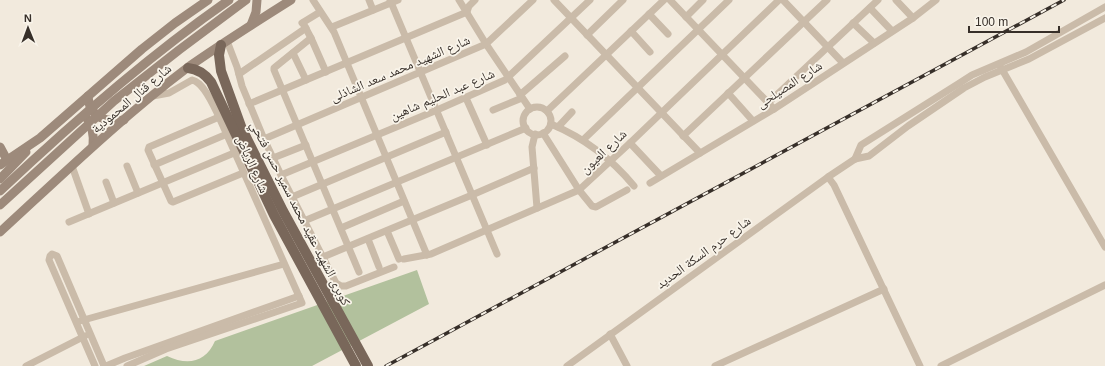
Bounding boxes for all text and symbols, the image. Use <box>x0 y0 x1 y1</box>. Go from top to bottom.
north arrow <box>8 8 48 48</box>
scale bar <box>969 8 1059 34</box>
text: N <box>24 12 32 24</box>
text: 100 m <box>975 15 1008 29</box>
street label: شارع الشهيد محمد سعد الشاذلى <box>328 32 473 107</box>
street label: شارع المصيلحى <box>754 58 826 113</box>
street label: شارع قنال المحمودية <box>88 61 175 138</box>
street label: شارع عبد الحليم شاهين <box>388 66 497 125</box>
street label: كوبرى الشهيد عقيد محمد سمير حسن فتحي <box>244 119 354 310</box>
street label: شارع العيون <box>577 126 631 178</box>
street label: شارع الرياض <box>231 133 272 196</box>
street label: شارع حرم السكة الحديد <box>653 213 755 293</box>

